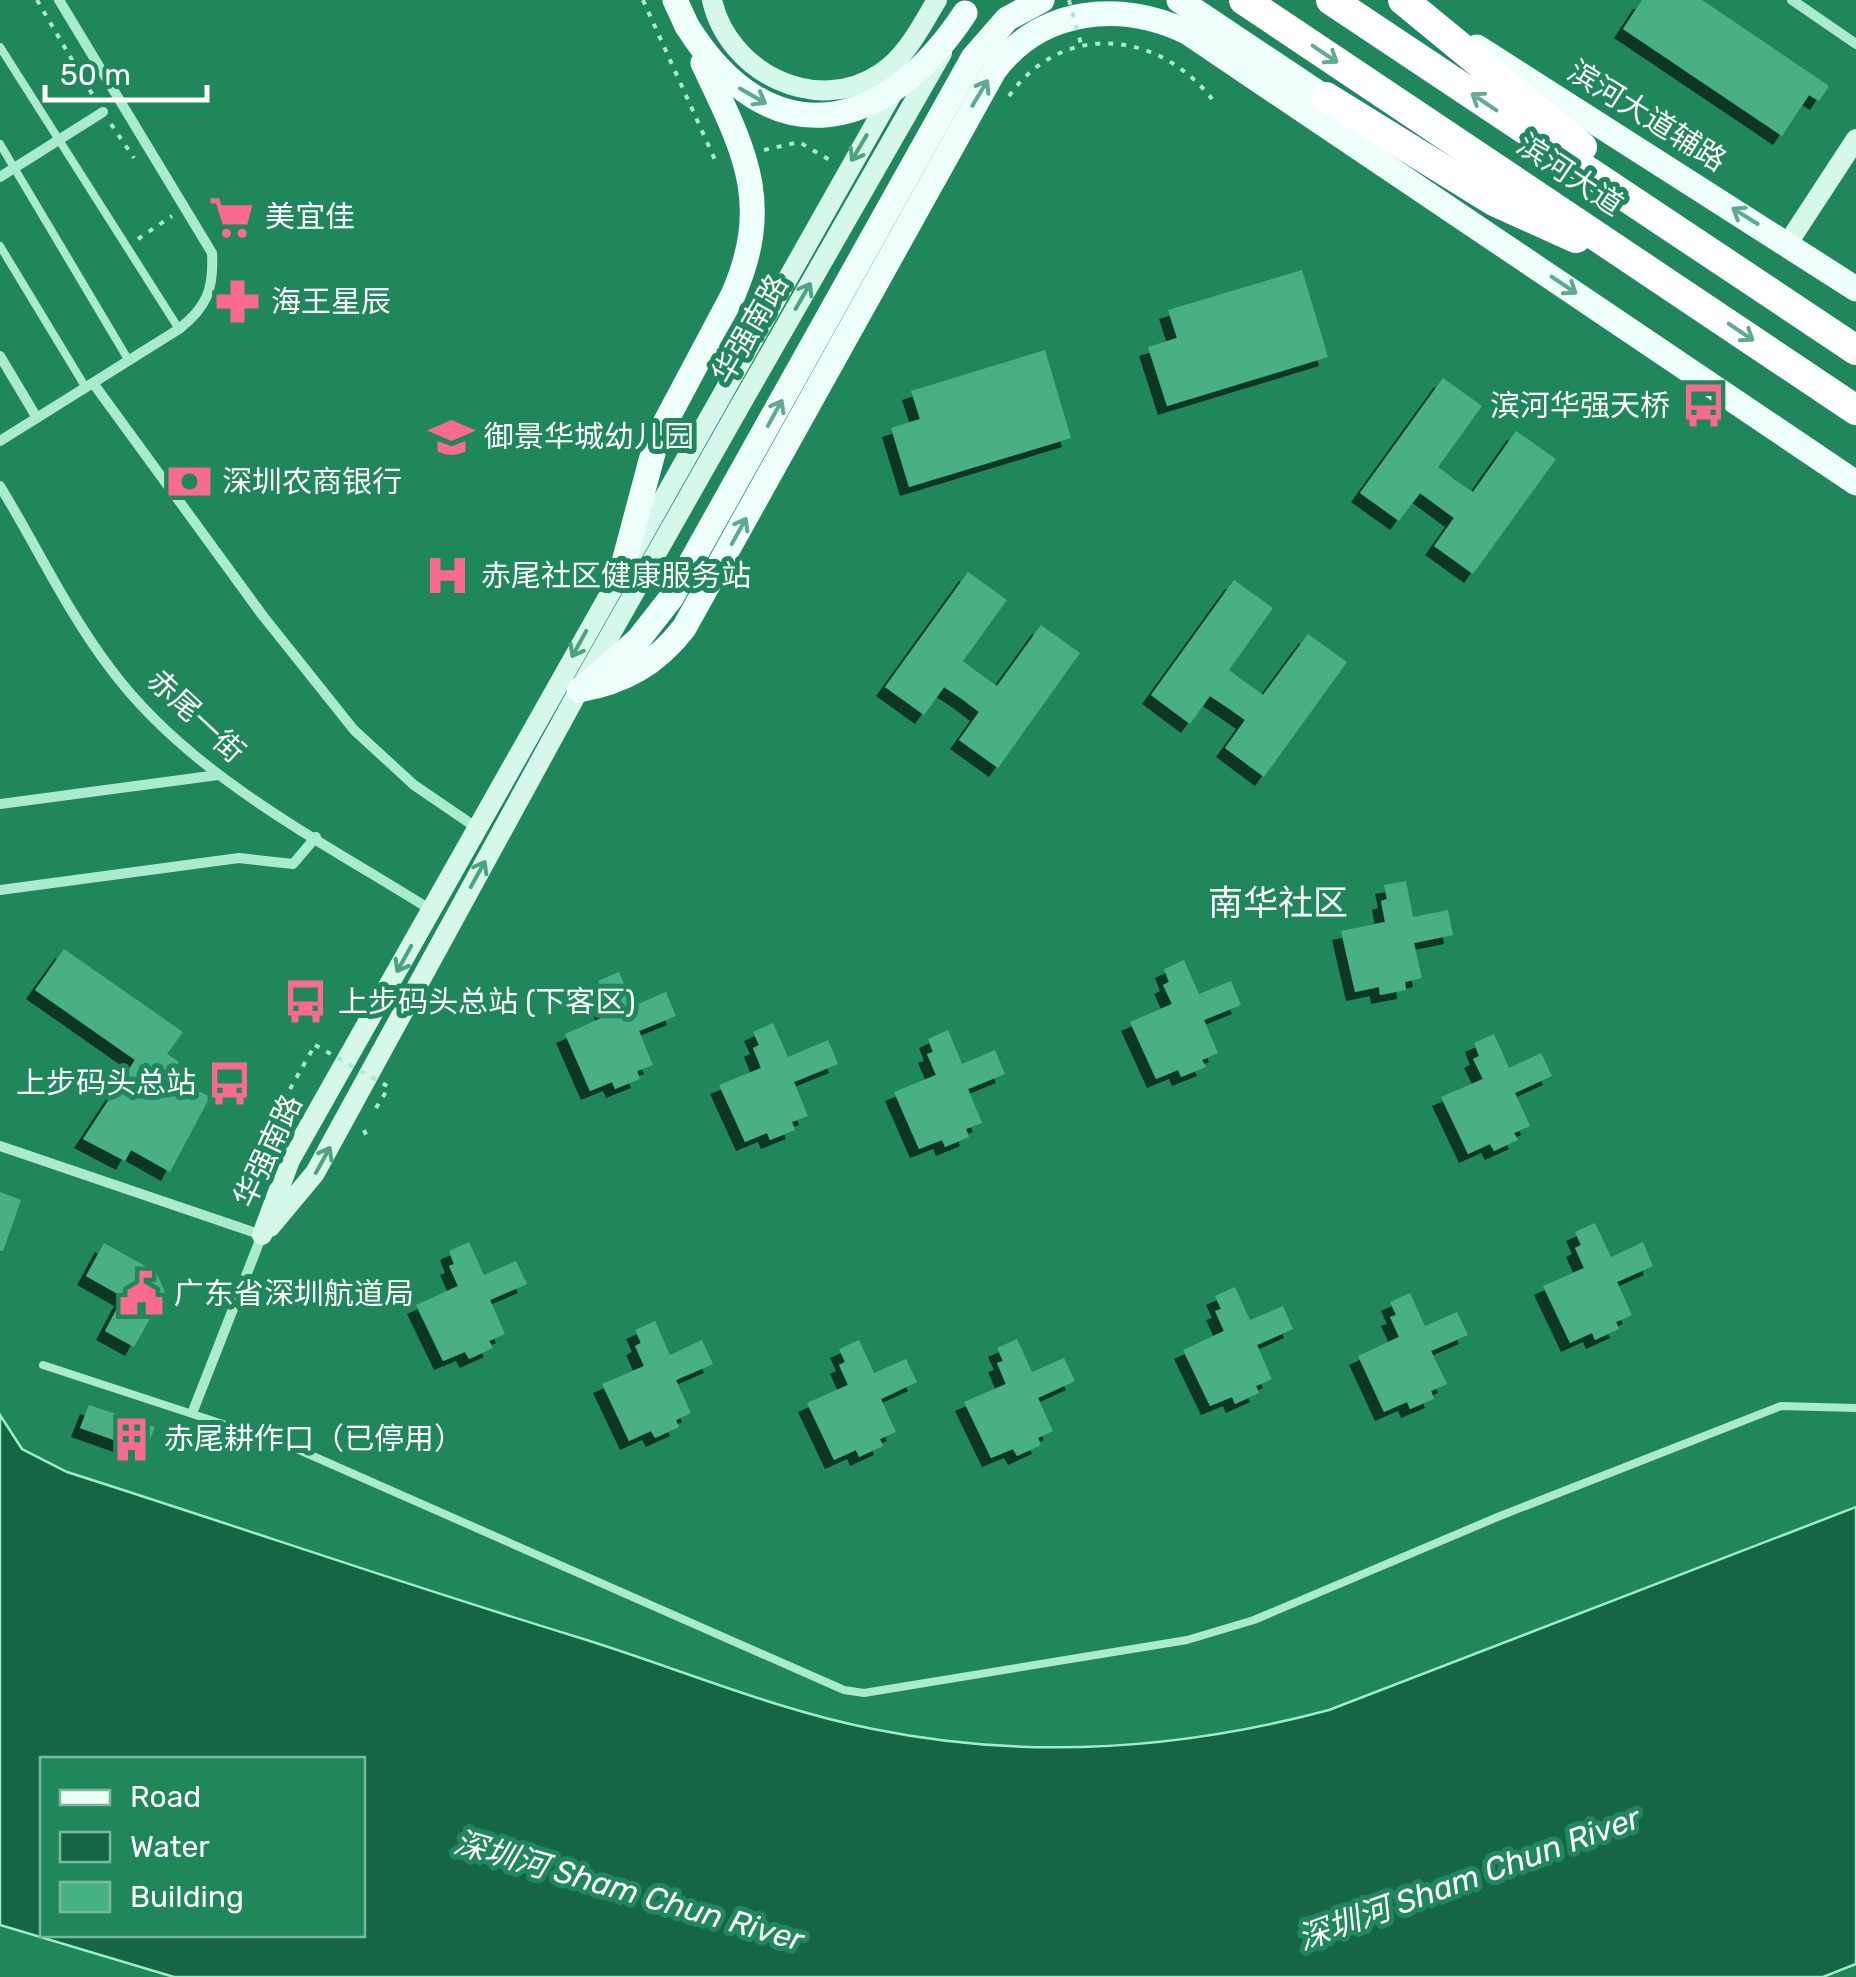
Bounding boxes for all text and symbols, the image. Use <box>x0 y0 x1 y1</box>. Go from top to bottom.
scale bar <box>45 40 208 102</box>
one-way arrow <box>1311 43 1339 64</box>
street label: 滨河大道辅路 <box>1561 53 1733 179</box>
text: 50 m <box>60 57 131 93</box>
one-way arrow <box>971 79 991 108</box>
one-way arrow <box>738 86 767 106</box>
one-way arrow <box>1470 91 1498 112</box>
street label: 滨河大道 <box>1510 127 1630 223</box>
one-way arrow <box>849 133 869 162</box>
supermarket icon: 美宜佳 <box>208 193 256 241</box>
place label: 美宜佳 <box>265 199 355 235</box>
one-way arrow <box>1731 206 1760 227</box>
street label: 华强南路 <box>704 268 796 390</box>
one-way arrow <box>1550 274 1578 295</box>
pharmacy icon: 海王星辰 <box>214 278 262 326</box>
one-way arrow <box>793 282 813 311</box>
place label: 海王星辰 <box>271 284 391 320</box>
one-way arrow <box>1727 321 1754 342</box>
bus stop icon: 滨河华强天桥 <box>1679 382 1727 430</box>
place label: 滨河华强天桥 <box>1490 388 1670 424</box>
one-way arrow <box>765 399 785 429</box>
school or university icon: 御景华城幼儿园 <box>427 413 475 461</box>
place label: 御景华城幼儿园 <box>484 419 694 455</box>
bank icon: 深圳农商银行 <box>165 458 213 506</box>
place label: 深圳农商银行 <box>222 464 402 500</box>
one-way arrow <box>729 516 749 546</box>
hospital icon: 赤尾社区健康服务站 <box>424 552 472 600</box>
place label: 赤尾社区健康服务站 <box>481 558 751 594</box>
one-way arrow <box>568 629 588 658</box>
street label: 赤尾一街 <box>140 662 252 770</box>
one-way arrow <box>469 860 488 890</box>
district label: 南华社区 <box>1208 882 1348 924</box>
one-way arrow <box>393 943 413 973</box>
bus stop icon: 上步码头总站 (下客区) <box>281 978 329 1026</box>
place label: 上步码头总站 (下客区) <box>338 984 636 1020</box>
bus stop icon: 上步码头总站 <box>205 1059 253 1107</box>
place label: 上步码头总站 <box>16 1065 196 1101</box>
street label: 华强南路 <box>226 1089 310 1213</box>
one-way arrow <box>313 1145 333 1175</box>
public building icon: 广东省深圳航道局 <box>117 1270 165 1318</box>
place label: 广东省深圳航道局 <box>174 1276 414 1312</box>
building icon: 赤尾耕作口（已停用） <box>107 1415 155 1463</box>
place label: 赤尾耕作口（已停用） <box>164 1421 464 1457</box>
legend <box>40 1757 365 1937</box>
text: Road <box>130 1779 201 1815</box>
water label: 深圳河 Sham Chun River <box>1292 1798 1647 1958</box>
water label: 深圳河 Sham Chun River <box>450 1823 810 1960</box>
text: Water <box>130 1829 210 1865</box>
text: Building <box>130 1879 244 1915</box>

